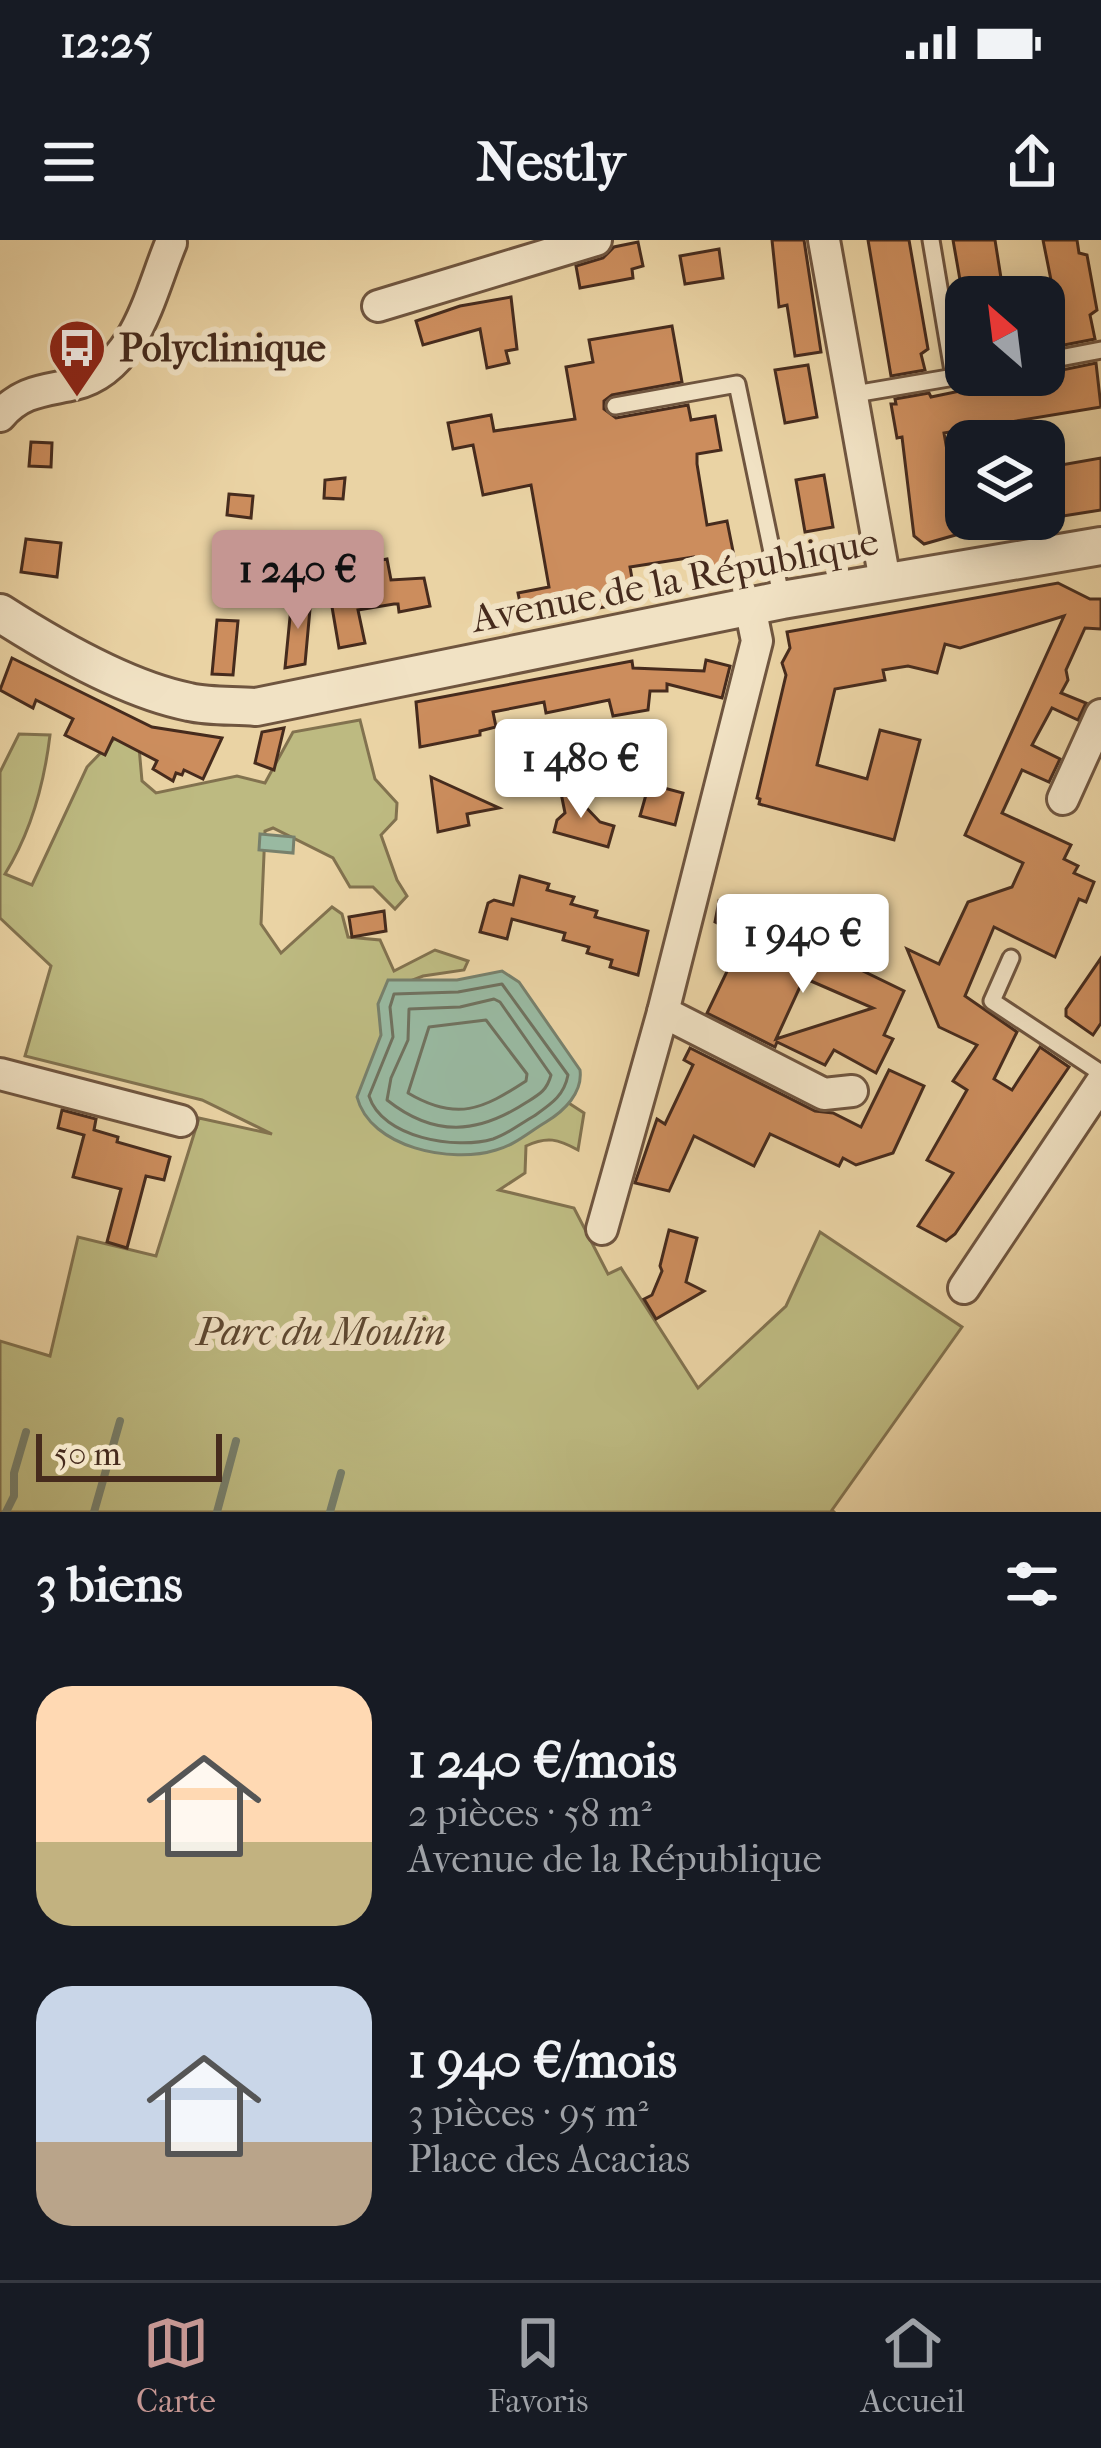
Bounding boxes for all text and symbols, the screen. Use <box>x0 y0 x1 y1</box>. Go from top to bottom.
text: 12:25 <box>60 16 153 69</box>
icon: menu <box>36 129 102 195</box>
icon: share <box>999 129 1065 195</box>
text: Nestly <box>476 131 625 194</box>
north arrow <box>945 276 1065 396</box>
map controls <box>945 276 1065 540</box>
bus stop icon: Polyclinique <box>46 317 108 399</box>
place label: Polyclinique <box>119 325 326 371</box>
button: layers <box>945 420 1065 540</box>
street label: Avenue de la République <box>466 518 882 642</box>
pin: 1 240 € <box>187 530 409 632</box>
text: 1 240 € <box>239 546 357 592</box>
pin: 1 480 € <box>470 719 692 821</box>
text: 1 480 € <box>522 735 640 781</box>
pin: 1 940 € <box>692 894 914 996</box>
text: 1 940 € <box>744 910 862 956</box>
park label: Parc du Moulin <box>194 1309 446 1355</box>
scale bar <box>36 1428 222 1481</box>
text: 50 m <box>54 1435 121 1474</box>
icon: filters <box>999 1551 1065 1617</box>
text: 3 biens <box>36 1554 183 1614</box>
text: 1 240 €/mois <box>408 1730 677 1790</box>
icon: home <box>132 1734 276 1878</box>
text: 2 pièces · 58 m² <box>408 1790 652 1836</box>
text: Avenue de la République <box>408 1836 822 1882</box>
text: 1 940 €/mois <box>408 2030 677 2090</box>
icon: home <box>132 2034 276 2178</box>
text: 3 pièces · 95 m² <box>408 2090 648 2136</box>
text: Place des Acacias <box>408 2136 690 2182</box>
tab: Carte <box>136 2310 216 2421</box>
tab: Favoris <box>488 2310 589 2421</box>
tab: Accueil <box>861 2310 965 2421</box>

